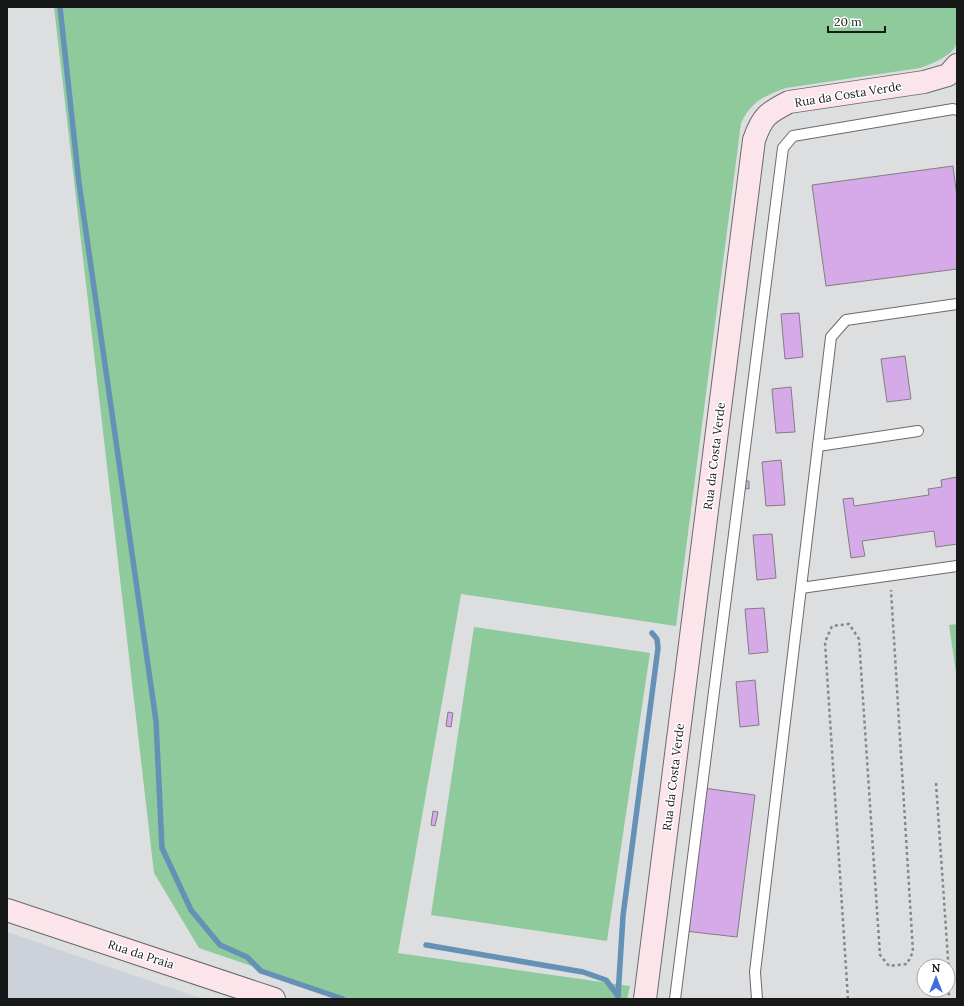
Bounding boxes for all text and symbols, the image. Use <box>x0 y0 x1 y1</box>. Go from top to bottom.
scale bar <box>828 8 885 34</box>
text: 20 m <box>834 14 862 29</box>
street label: Rua da Costa Verde <box>793 78 903 110</box>
street label: Rua da Costa Verde <box>700 401 728 511</box>
street label: Rua da Costa Verde <box>659 722 687 832</box>
street label: Rua da Praia <box>106 936 176 972</box>
north arrow <box>916 958 956 998</box>
text: N <box>932 961 941 975</box>

